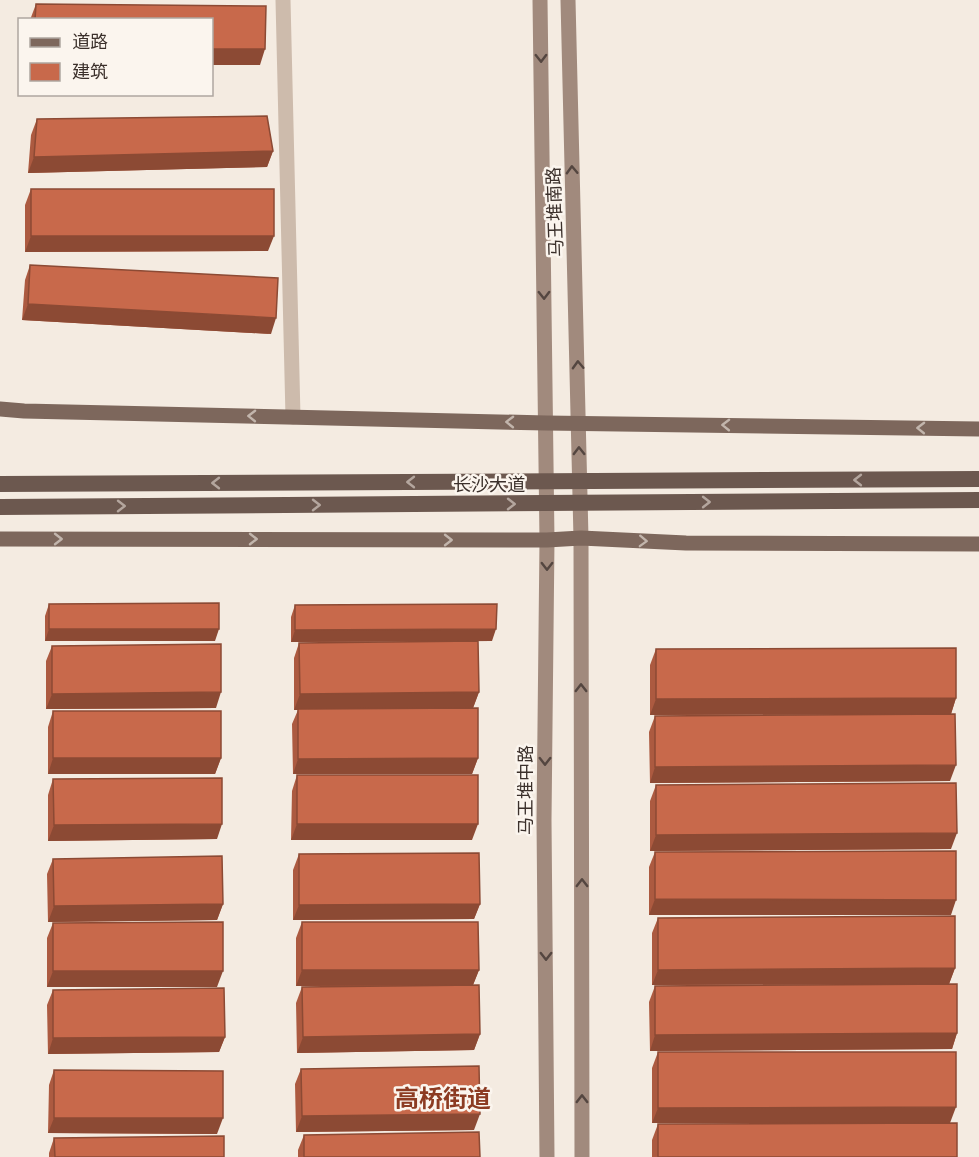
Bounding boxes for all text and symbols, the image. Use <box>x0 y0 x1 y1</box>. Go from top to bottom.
legend <box>18 18 213 96</box>
text: 道路 <box>72 30 108 52</box>
one-way arrow <box>535 54 547 63</box>
text: 建筑 <box>72 60 108 82</box>
one-way arrow <box>566 165 579 174</box>
street label: 马王堆南路 <box>541 167 567 257</box>
one-way arrow <box>538 291 550 300</box>
one-way arrow <box>571 360 584 369</box>
one-way arrow <box>247 410 256 423</box>
one-way arrow <box>505 416 514 429</box>
one-way arrow <box>721 419 730 432</box>
one-way arrow <box>916 422 925 434</box>
one-way arrow <box>573 446 586 455</box>
street label: 长沙大道 <box>453 473 525 495</box>
one-way arrow <box>853 474 862 486</box>
one-way arrow <box>406 476 415 488</box>
one-way arrow <box>211 477 220 489</box>
one-way arrow <box>702 496 711 508</box>
one-way arrow <box>507 498 516 510</box>
one-way arrow <box>312 499 321 511</box>
one-way arrow <box>117 500 126 512</box>
one-way arrow <box>54 533 63 545</box>
one-way arrow <box>249 533 258 545</box>
one-way arrow <box>444 534 453 546</box>
one-way arrow <box>639 535 648 547</box>
one-way arrow <box>540 561 553 570</box>
one-way arrow <box>575 683 587 692</box>
street label: 马王堆中路 <box>514 745 536 835</box>
one-way arrow <box>539 756 551 765</box>
one-way arrow <box>576 878 588 887</box>
one-way arrow <box>539 951 552 960</box>
district label: 高桥街道 <box>395 1083 491 1112</box>
one-way arrow <box>576 1094 588 1103</box>

